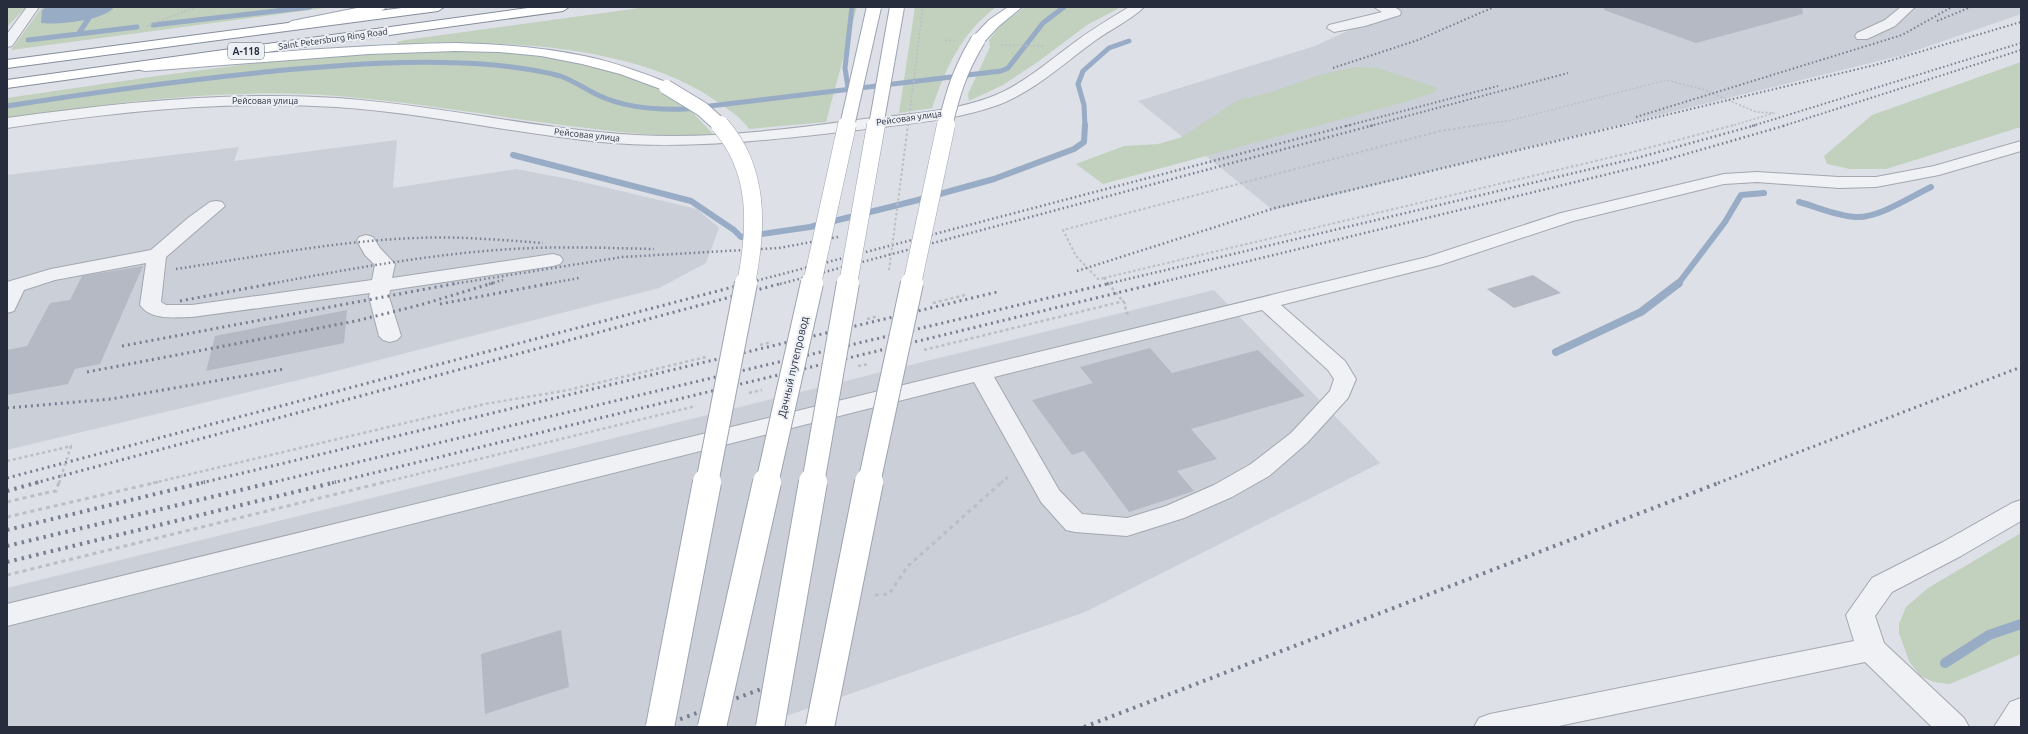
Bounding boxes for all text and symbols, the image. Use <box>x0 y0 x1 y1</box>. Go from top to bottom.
street label: Saint Petersburg Ring Road <box>278 26 388 52</box>
road number: А-118 <box>228 43 264 59</box>
street label: Рейсовая улица <box>232 96 298 106</box>
street label: Рейсовая улица <box>876 108 942 128</box>
street label: Рейсовая улица <box>554 127 620 143</box>
street label: Дачный путепровод <box>775 315 811 419</box>

